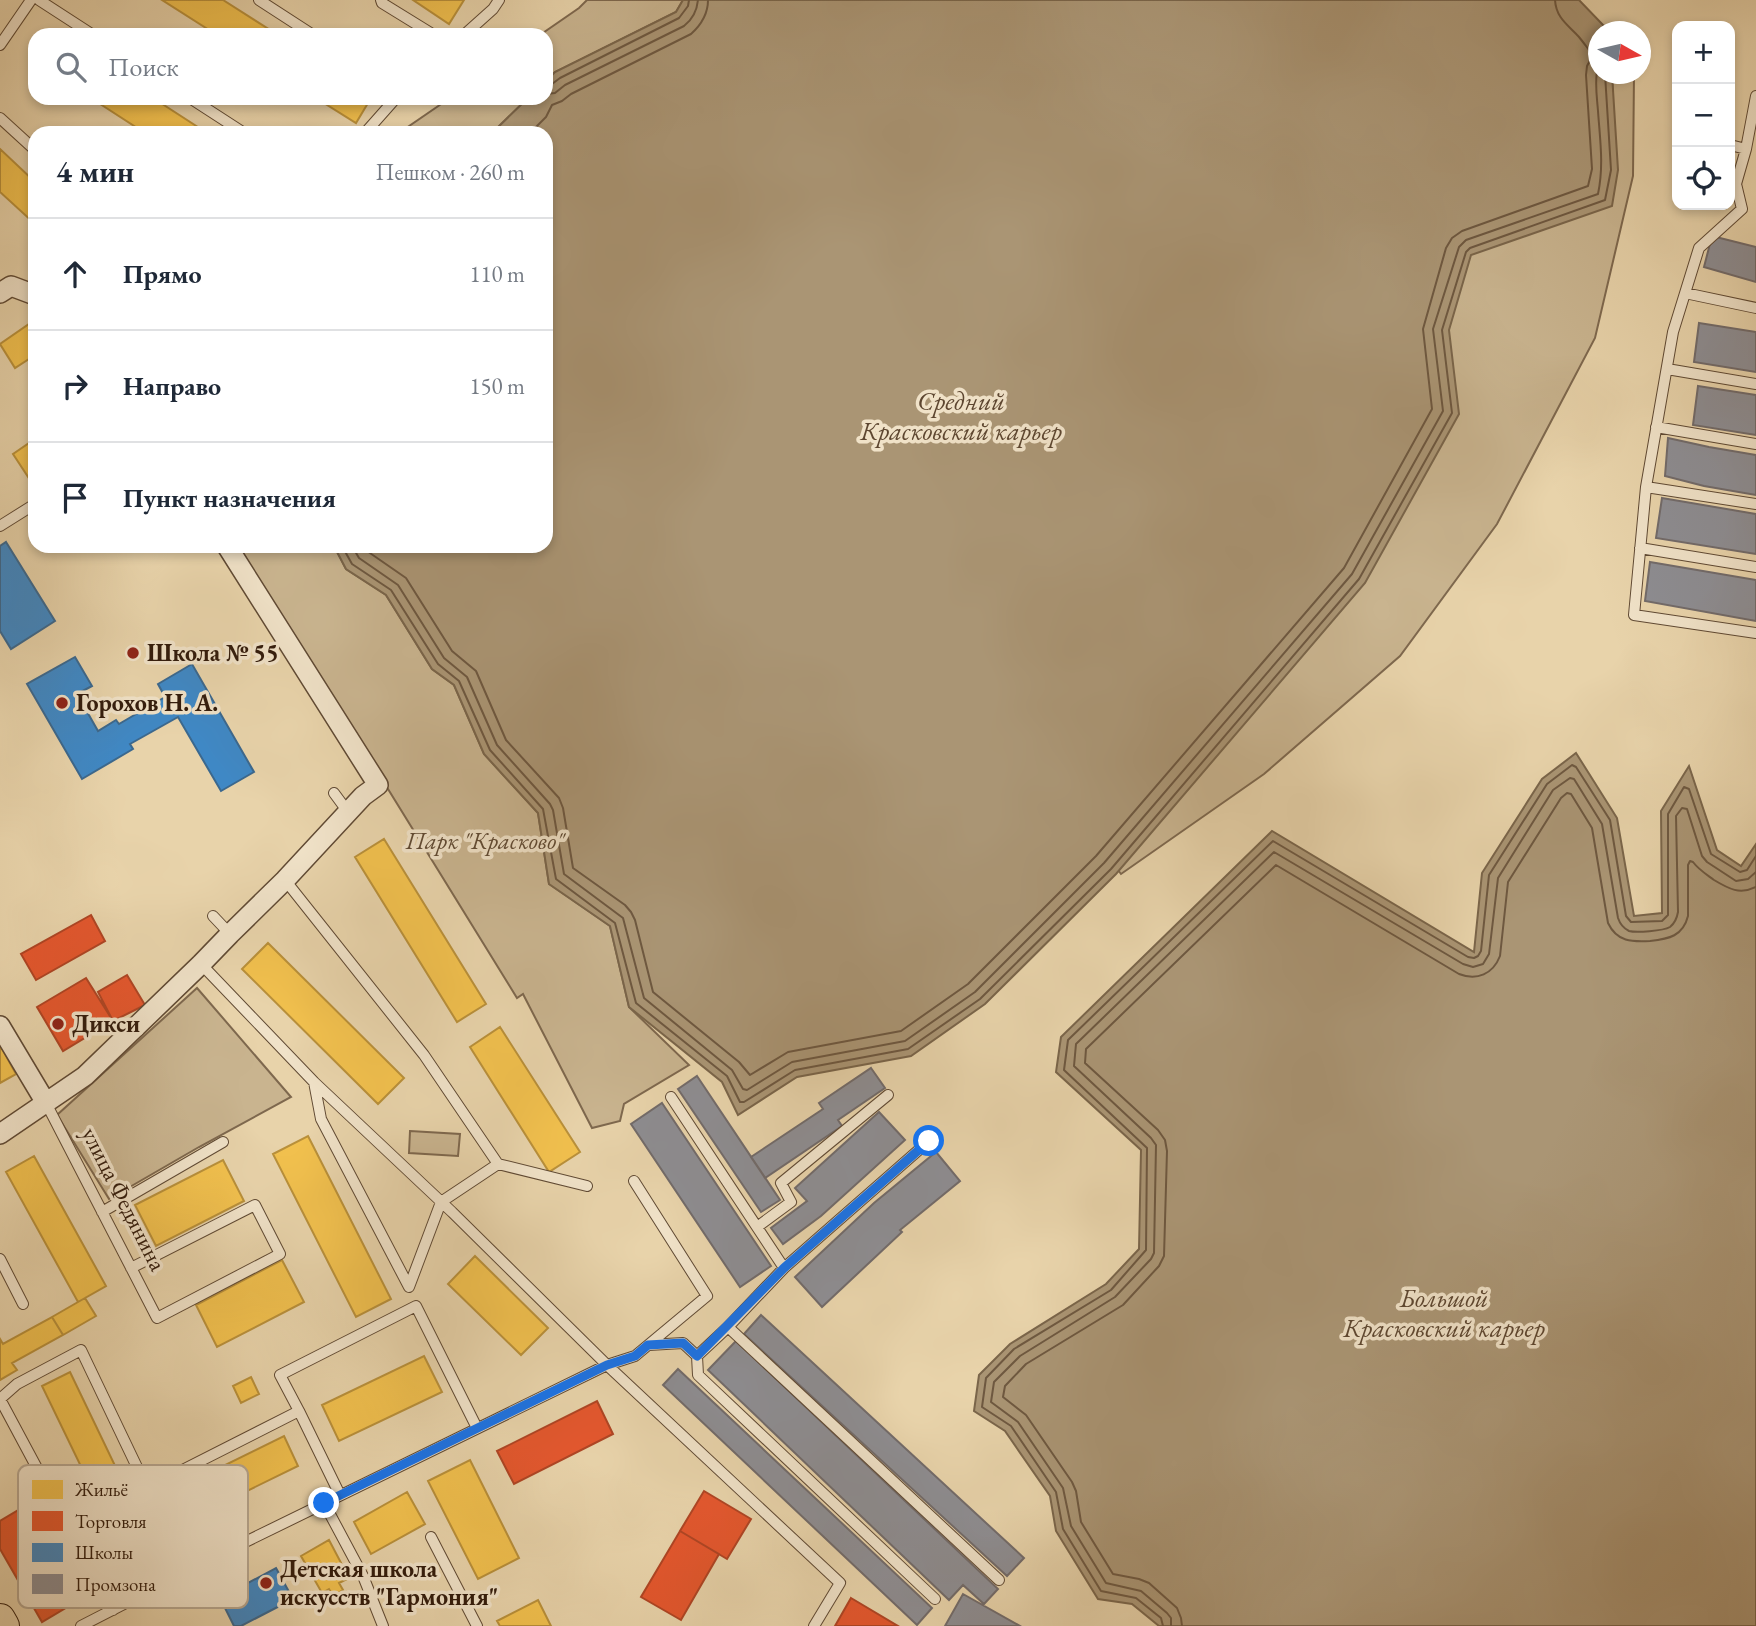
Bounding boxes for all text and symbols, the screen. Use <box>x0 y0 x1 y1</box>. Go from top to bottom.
north arrow <box>1588 21 1651 84</box>
map controls <box>1672 21 1735 210</box>
button: + <box>1672 21 1735 84</box>
search box <box>28 28 553 105</box>
icon: search <box>52 48 90 86</box>
text: Поиск <box>108 50 179 84</box>
button: − <box>1672 84 1735 147</box>
button: locate <box>1672 147 1735 210</box>
text: 4 мин <box>56 152 134 191</box>
text: Пешком · 260 m <box>376 157 525 187</box>
icon: ahead <box>56 255 94 293</box>
text: Прямо <box>123 257 202 291</box>
text: 110 m <box>469 259 525 289</box>
icon: right <box>56 367 94 405</box>
text: Направо <box>123 369 221 403</box>
text: 150 m <box>469 371 525 401</box>
water label: Средний Красковский карьер <box>859 384 1062 448</box>
icon: arrive <box>56 479 94 517</box>
text: Пункт назначения <box>123 481 336 515</box>
place label: Школа № 55 <box>147 637 279 668</box>
marker: Школа № 55 <box>125 645 141 661</box>
place label: Горохов Н. А. <box>76 687 218 718</box>
marker: Горохов Н. А. <box>54 695 70 711</box>
park label: Парк "Красково" <box>405 825 566 856</box>
place label: Дикси <box>72 1008 140 1039</box>
marker: Дикси <box>50 1016 66 1032</box>
street label: улица Федянина <box>75 1122 174 1276</box>
route start <box>913 1125 944 1156</box>
water label: Большой Красковский карьер <box>1342 1281 1545 1345</box>
legend <box>18 1465 248 1608</box>
text: Жильё <box>74 1477 128 1502</box>
route end <box>308 1487 339 1518</box>
text: Торговля <box>75 1509 147 1534</box>
text: Школы <box>75 1540 133 1565</box>
place label: Детская школа искусств "Гармония" <box>280 1553 498 1613</box>
text: Промзона <box>75 1572 156 1597</box>
marker: Детская школа искусств "Гармония" <box>258 1575 274 1591</box>

